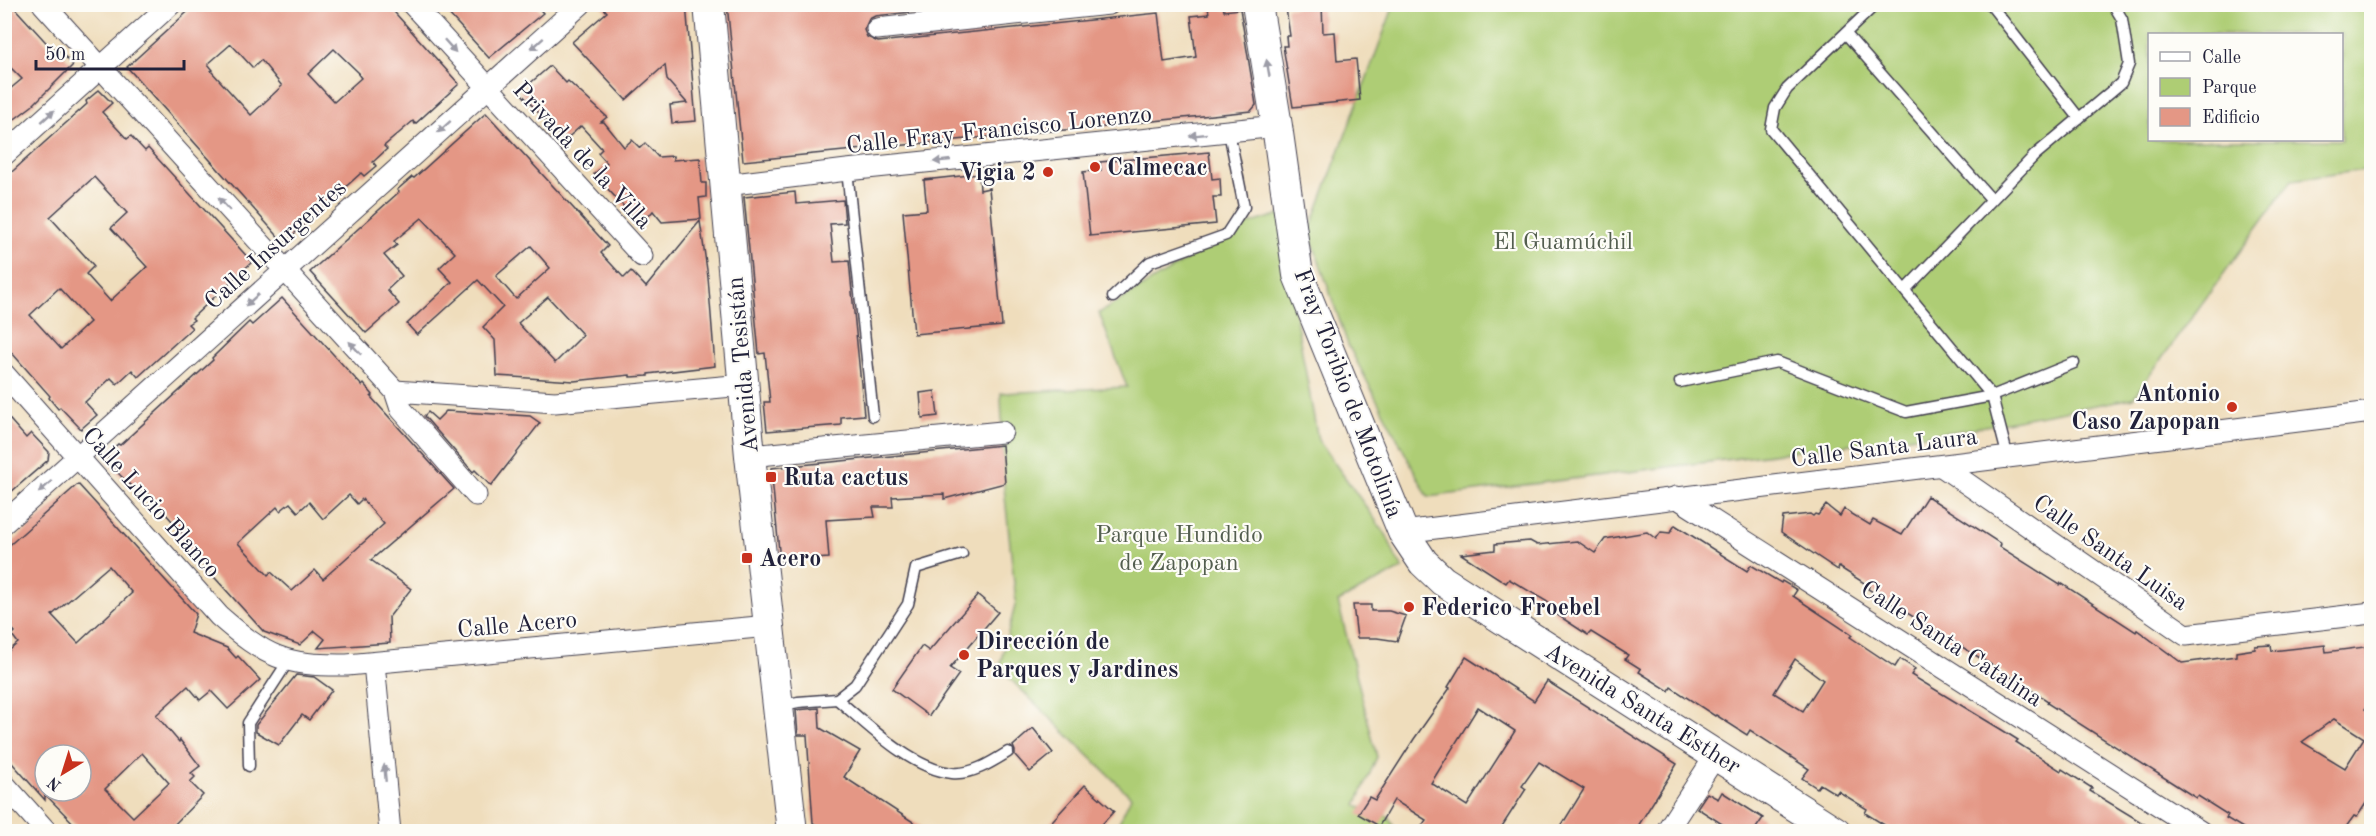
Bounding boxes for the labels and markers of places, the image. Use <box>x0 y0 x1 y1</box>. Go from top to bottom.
place label: Calmecac <box>1107 157 1208 181</box>
marker: Calmecac <box>1088 160 1102 174</box>
place label: Vigia 2 <box>959 162 1036 186</box>
marker: Vigia 2 <box>1041 165 1055 179</box>
place label: Antonio Caso Zapopan <box>2071 383 2220 435</box>
marker: Antonio Caso Zapopan <box>2225 400 2239 414</box>
place label: Ruta cactus <box>783 467 908 491</box>
marker: Ruta cactus <box>764 470 778 484</box>
place label: Acero <box>759 548 821 572</box>
marker: Acero <box>740 551 754 565</box>
place label: Federico Froebel <box>1421 597 1600 621</box>
marker: Federico Froebel <box>1402 600 1416 614</box>
place label: Dirección de Parques y Jardines <box>976 631 1178 683</box>
marker: Dirección de Parques y Jardines <box>957 648 971 662</box>

